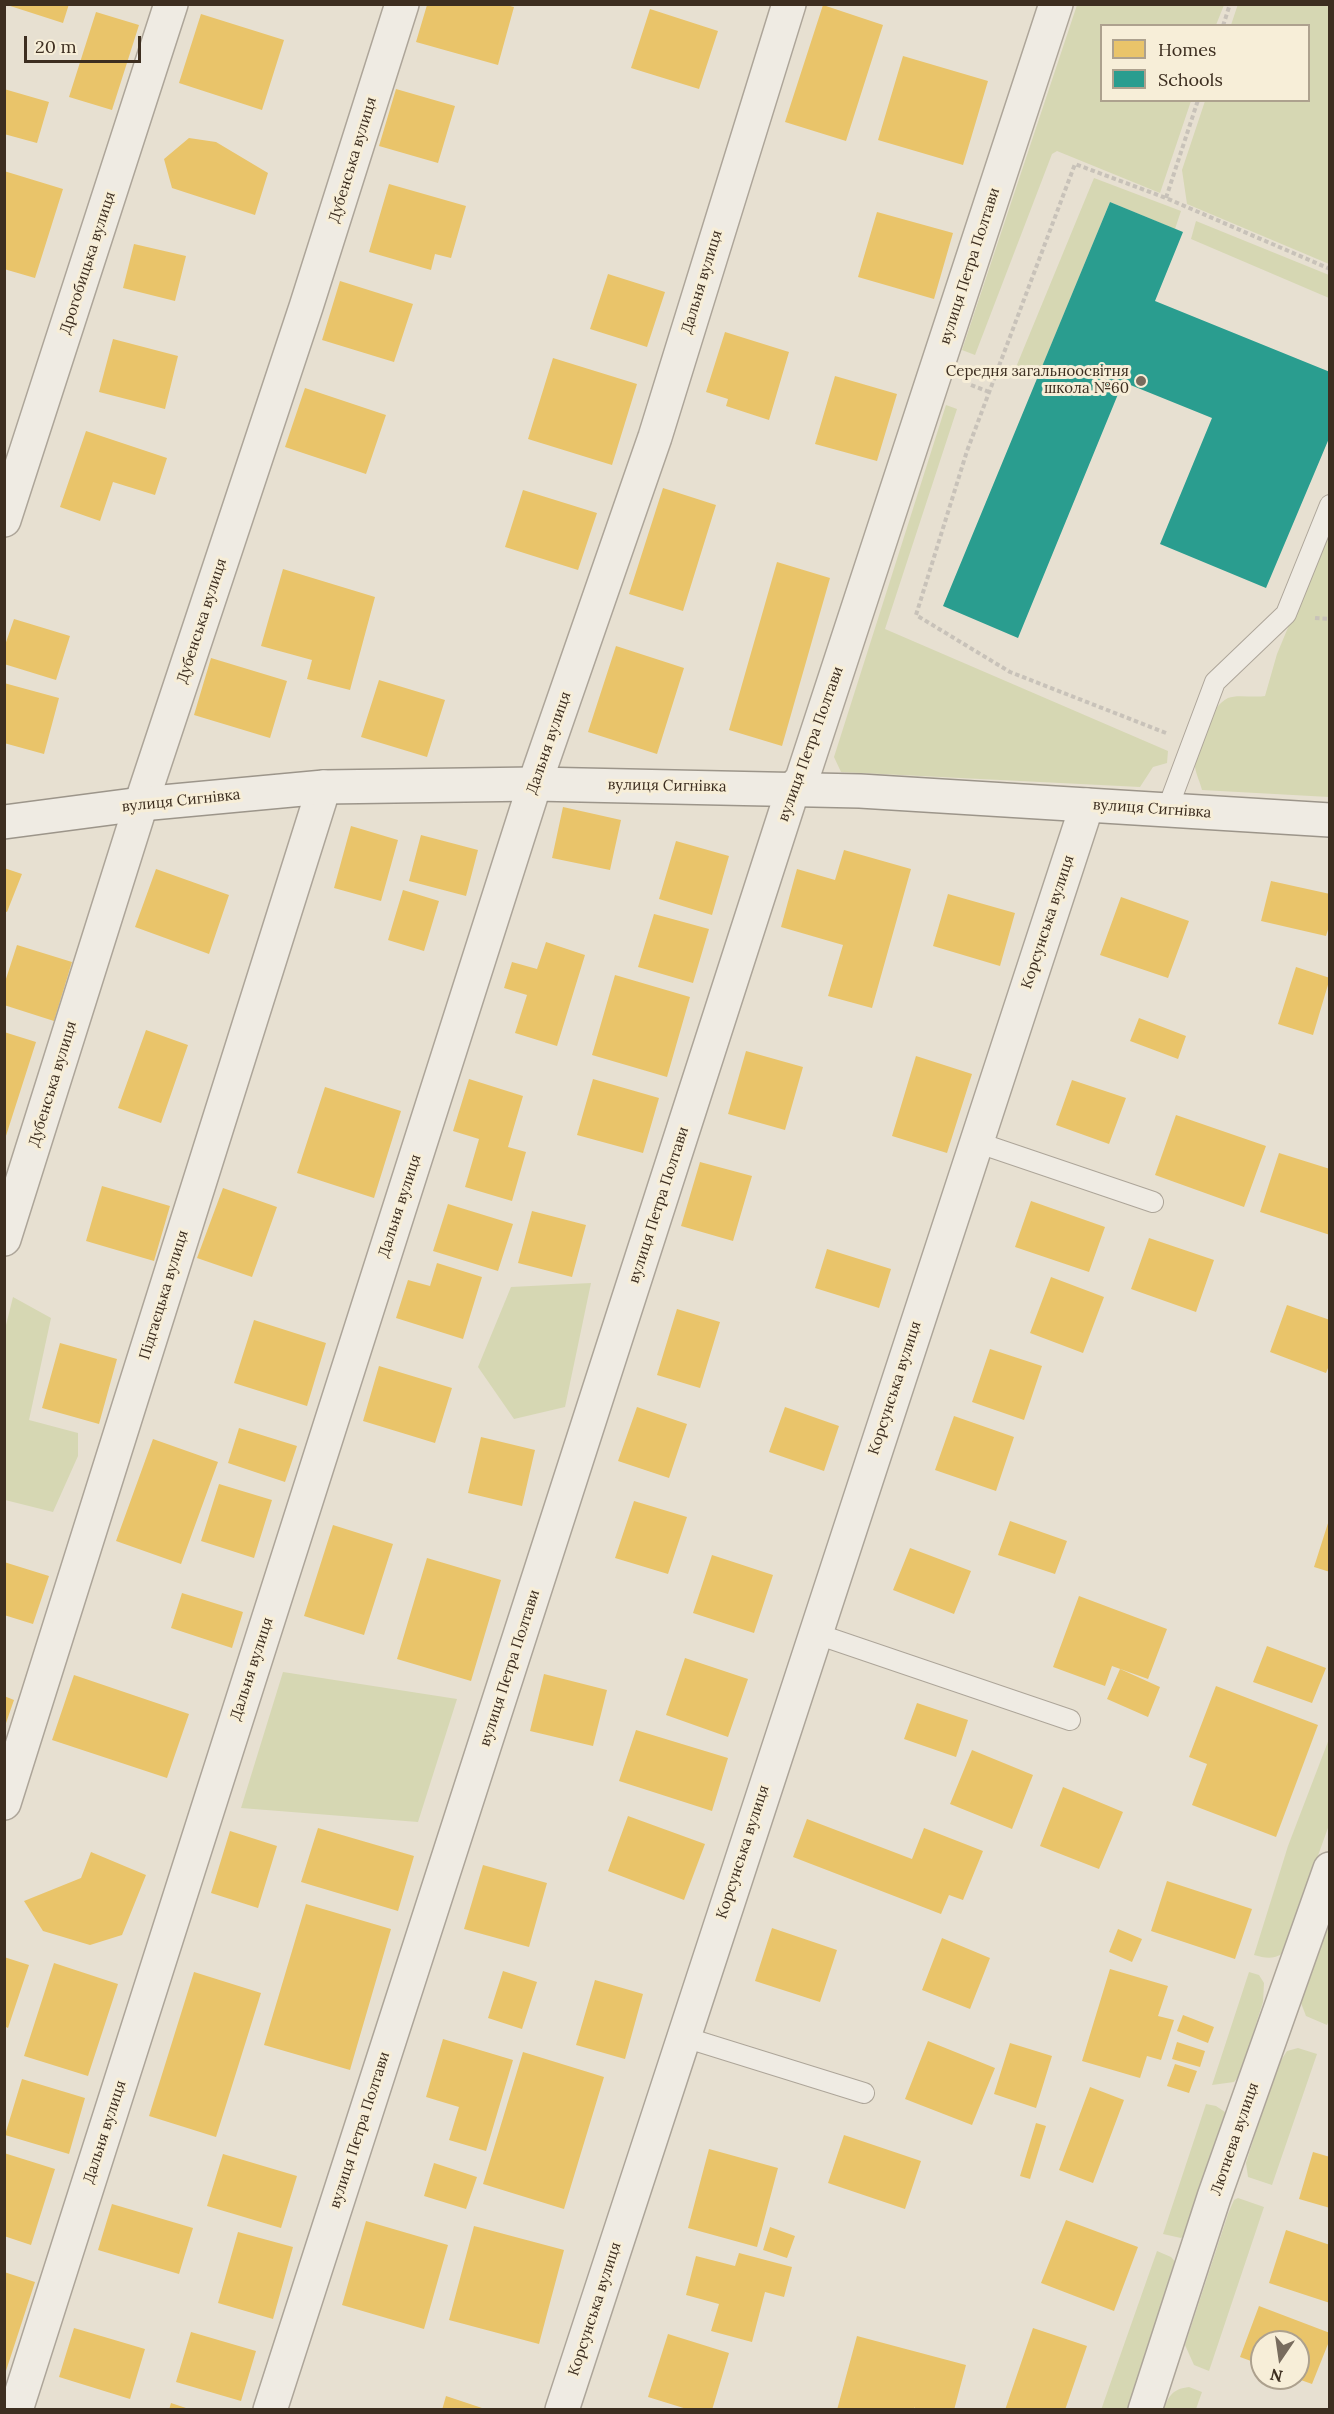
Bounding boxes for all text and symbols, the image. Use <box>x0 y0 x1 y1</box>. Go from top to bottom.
scale bar <box>27 24 144 62</box>
legend <box>1100 24 1310 102</box>
text: 20 m <box>35 35 77 58</box>
text: Homes <box>1158 38 1216 61</box>
text: Schools <box>1158 68 1223 91</box>
street label: Дубенська вулиця <box>325 95 381 225</box>
street label: вулиця Петра Полтави <box>936 185 1004 347</box>
street label: Дрогобицька вулиця <box>56 189 120 337</box>
street label: Дальня вулиця <box>678 228 726 336</box>
place label: Середня загальноосвітня школа №60 <box>946 363 1129 398</box>
marker: Середня загальноосвітня школа №60 <box>1134 374 1148 388</box>
street label: Дубенська вулиця <box>173 556 231 686</box>
street label: вулиця Петра Полтави <box>775 664 847 824</box>
street label: Дальня вулиця <box>523 689 575 797</box>
street label: вулиця Сигнівка <box>607 776 727 796</box>
street label: вулиця Сигнівка <box>121 786 241 816</box>
street label: вулиця Сигнівка <box>1092 796 1212 822</box>
street label: Корсунська вулиця <box>1018 853 1078 991</box>
street label: Дубенська вулиця <box>25 1019 81 1149</box>
street label: вулиця Петра Полтави <box>625 1124 693 1286</box>
street label: Дальня вулиця <box>375 1152 425 1260</box>
street label: Підгаєцька вулиця <box>136 1228 192 1362</box>
street label: Корсунська вулиця <box>865 1319 925 1457</box>
street label: вулиця Петра Полтави <box>476 1587 544 1749</box>
street label: Дальня вулиця <box>227 1615 277 1723</box>
street label: Корсунська вулиця <box>713 1783 773 1921</box>
street label: вулиця Петра Полтави <box>326 2049 394 2211</box>
street label: Дальня вулиця <box>80 2078 130 2186</box>
street label: Лютнева вулиця <box>1207 2080 1263 2198</box>
street label: Корсунська вулиця <box>565 2240 625 2378</box>
north arrow <box>1250 2330 1310 2390</box>
text: N <box>1268 2364 1285 2387</box>

